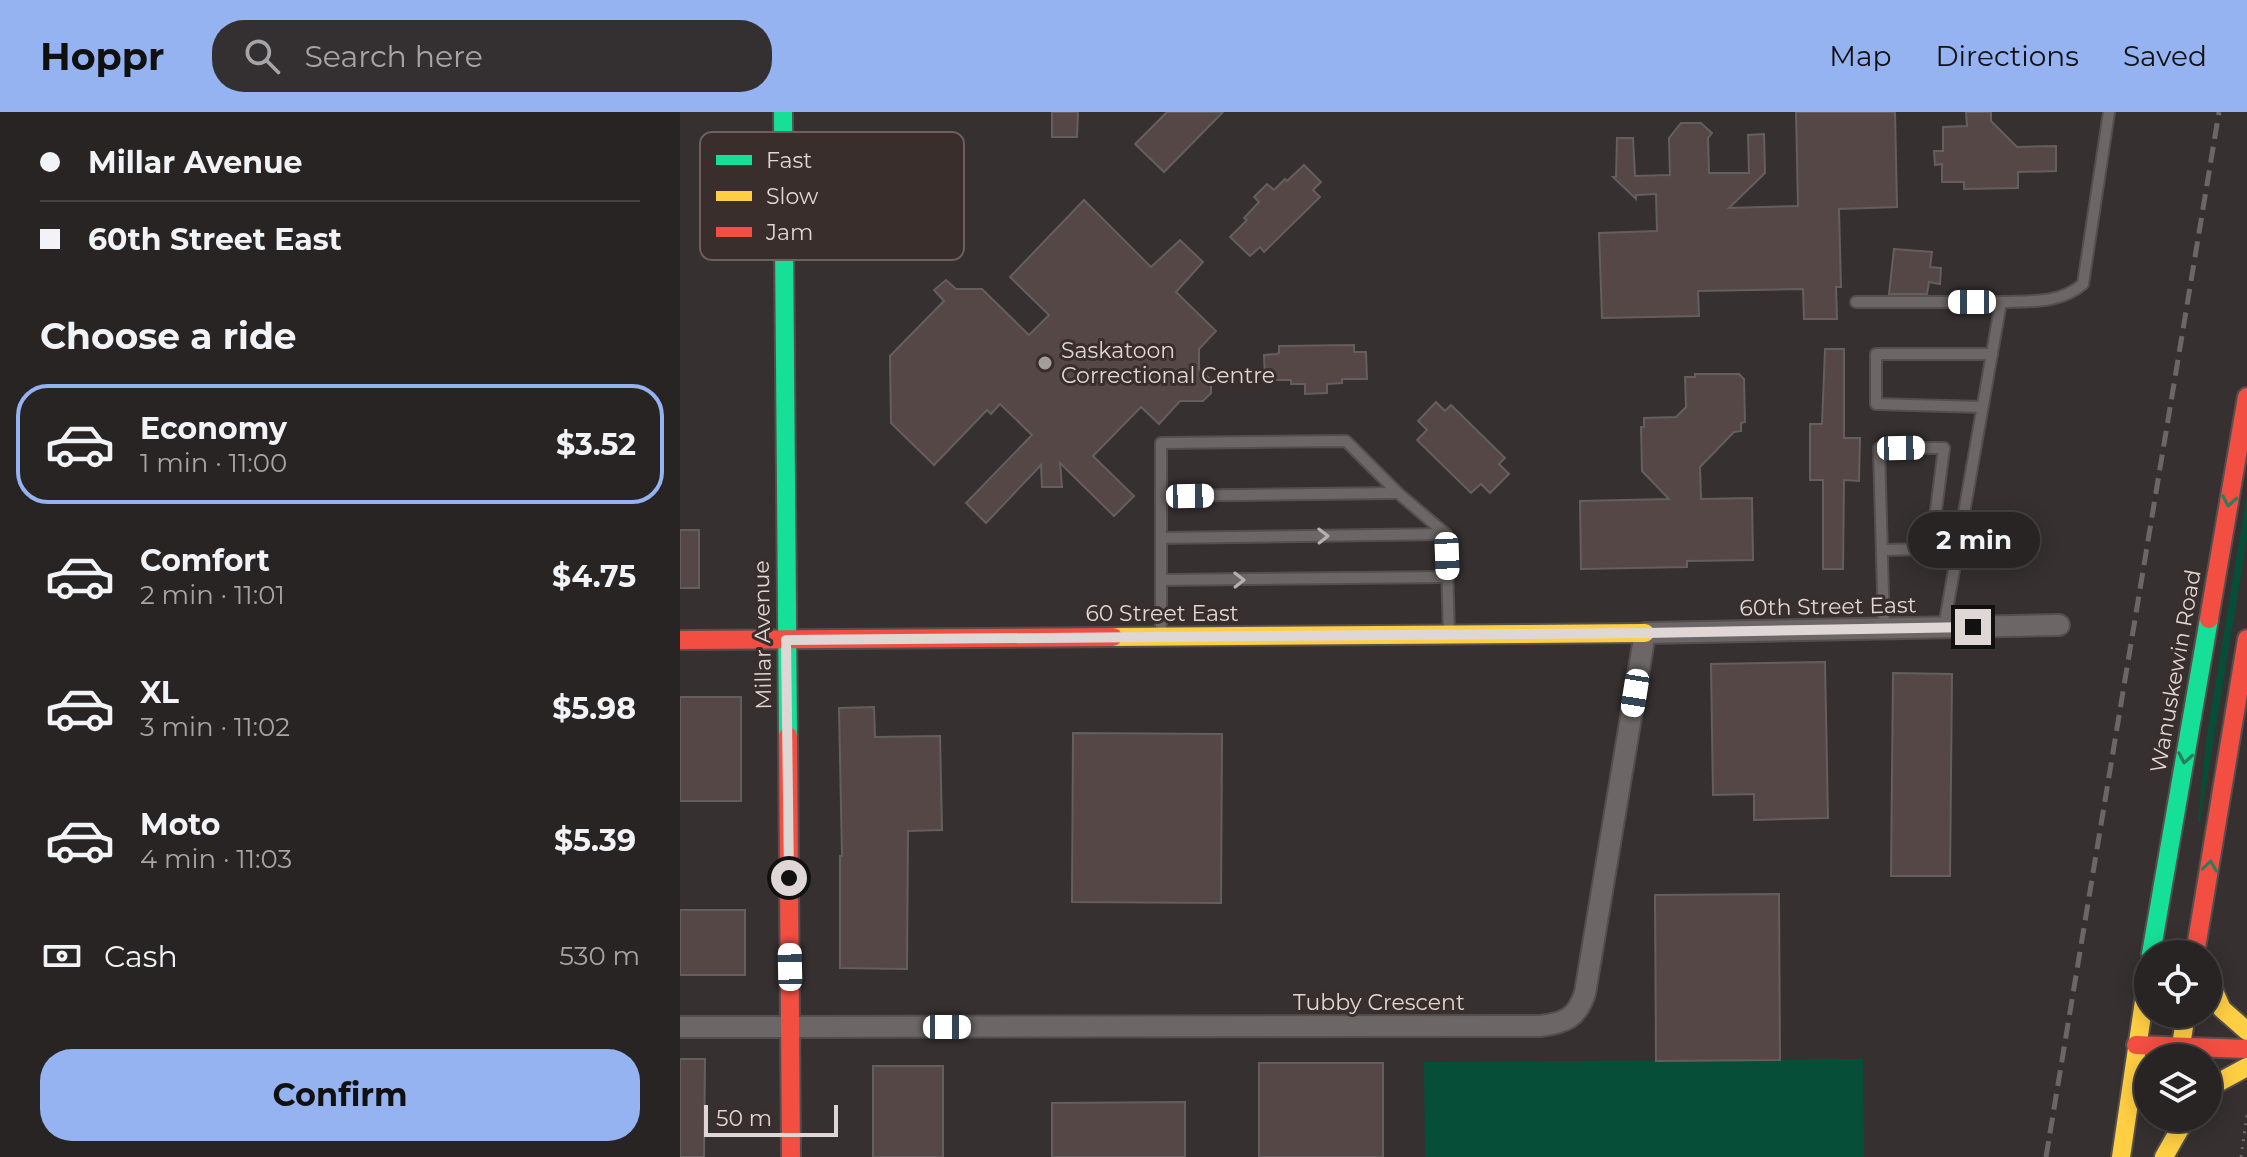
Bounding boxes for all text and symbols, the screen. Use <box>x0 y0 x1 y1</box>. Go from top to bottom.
search box <box>212 20 772 92</box>
text: Hoppr <box>40 33 164 80</box>
icon: search <box>240 34 284 78</box>
text: Search here <box>304 38 483 75</box>
text: Map <box>1829 39 1891 73</box>
text: Directions <box>1935 39 2079 73</box>
text: Saved <box>2123 39 2207 73</box>
legend <box>700 132 964 260</box>
text: Millar Avenue <box>88 144 303 181</box>
text: Fast <box>766 147 812 174</box>
text: Slow <box>766 183 819 210</box>
text: Jam <box>765 219 813 246</box>
text: 60th Street East <box>88 221 342 258</box>
car <box>1948 290 1996 314</box>
text: Choose a ride <box>40 314 297 358</box>
place label: Saskatoon Correctional Centre <box>1061 337 1275 389</box>
marker: Saskatoon Correctional Centre <box>1036 354 1054 372</box>
icon: car <box>44 408 116 480</box>
text: Economy <box>140 410 287 447</box>
text: $3.52 <box>556 426 636 463</box>
car <box>1877 436 1925 460</box>
text: 1 min · 11:00 <box>140 447 287 479</box>
car <box>1166 484 1214 508</box>
one-way arrow <box>2221 495 2238 508</box>
callout: 2 min <box>1907 511 2039 567</box>
text: 2 min <box>1936 524 2012 556</box>
one-way arrow <box>1317 527 1330 544</box>
car <box>1434 532 1460 580</box>
icon: car <box>44 540 116 612</box>
text: Comfort <box>140 542 270 579</box>
text: $4.75 <box>552 558 636 595</box>
street label: Millar Avenue <box>748 560 777 710</box>
street label: Wanuskewin Road <box>2144 567 2207 775</box>
one-way arrow <box>1233 571 1246 589</box>
text: 2 min · 11:01 <box>140 579 285 611</box>
street label: 60th Street East <box>1739 591 1917 622</box>
street label: 60 Street East <box>1085 600 1239 627</box>
route end <box>1955 609 1991 645</box>
car <box>1619 667 1651 719</box>
icon: car <box>44 672 116 744</box>
text: XL <box>140 674 179 711</box>
text: $5.98 <box>552 690 636 727</box>
text: 3 min · 11:02 <box>140 711 290 743</box>
one-way arrow <box>2177 751 2194 764</box>
icon: car <box>44 804 116 876</box>
text: Moto <box>140 806 221 843</box>
text: $5.39 <box>554 822 636 859</box>
text: 4 min · 11:03 <box>140 843 292 875</box>
one-way arrow <box>2201 859 2218 873</box>
route start <box>771 860 807 896</box>
icon: cash <box>40 934 84 978</box>
text: Cash <box>104 938 178 975</box>
text: 530 m <box>559 940 640 972</box>
map controls <box>2134 940 2222 1132</box>
button: locate <box>2134 940 2222 1028</box>
car <box>778 943 802 991</box>
street label: Tubby Crescent <box>1293 989 1465 1016</box>
car <box>923 1015 971 1039</box>
button: layers <box>2134 1044 2222 1132</box>
button: Confirm <box>40 1049 640 1141</box>
scale bar <box>704 1101 838 1137</box>
text: 50 m <box>716 1105 772 1132</box>

